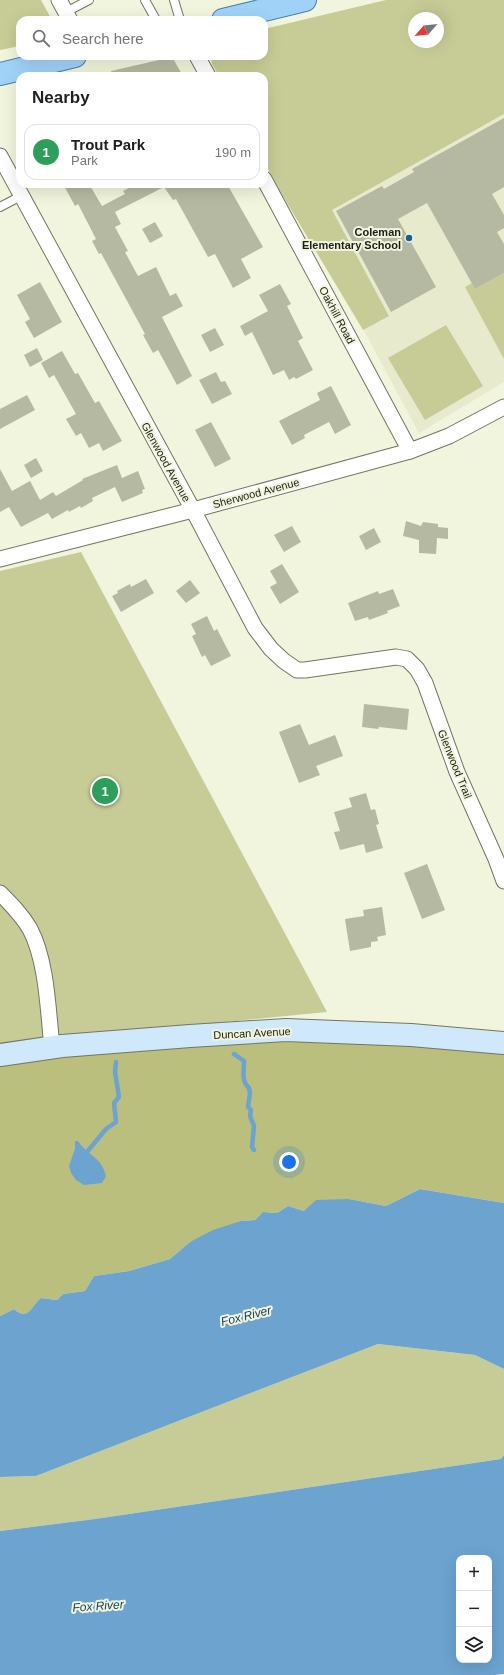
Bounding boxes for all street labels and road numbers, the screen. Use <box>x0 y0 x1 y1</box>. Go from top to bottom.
street label: Oakhill Road <box>317 284 357 346</box>
street label: Glenwood Avenue <box>139 420 193 504</box>
street label: Sherwood Avenue <box>211 476 301 510</box>
street label: Glenwood Trail <box>436 728 474 800</box>
street label: Duncan Avenue <box>213 1025 291 1041</box>

